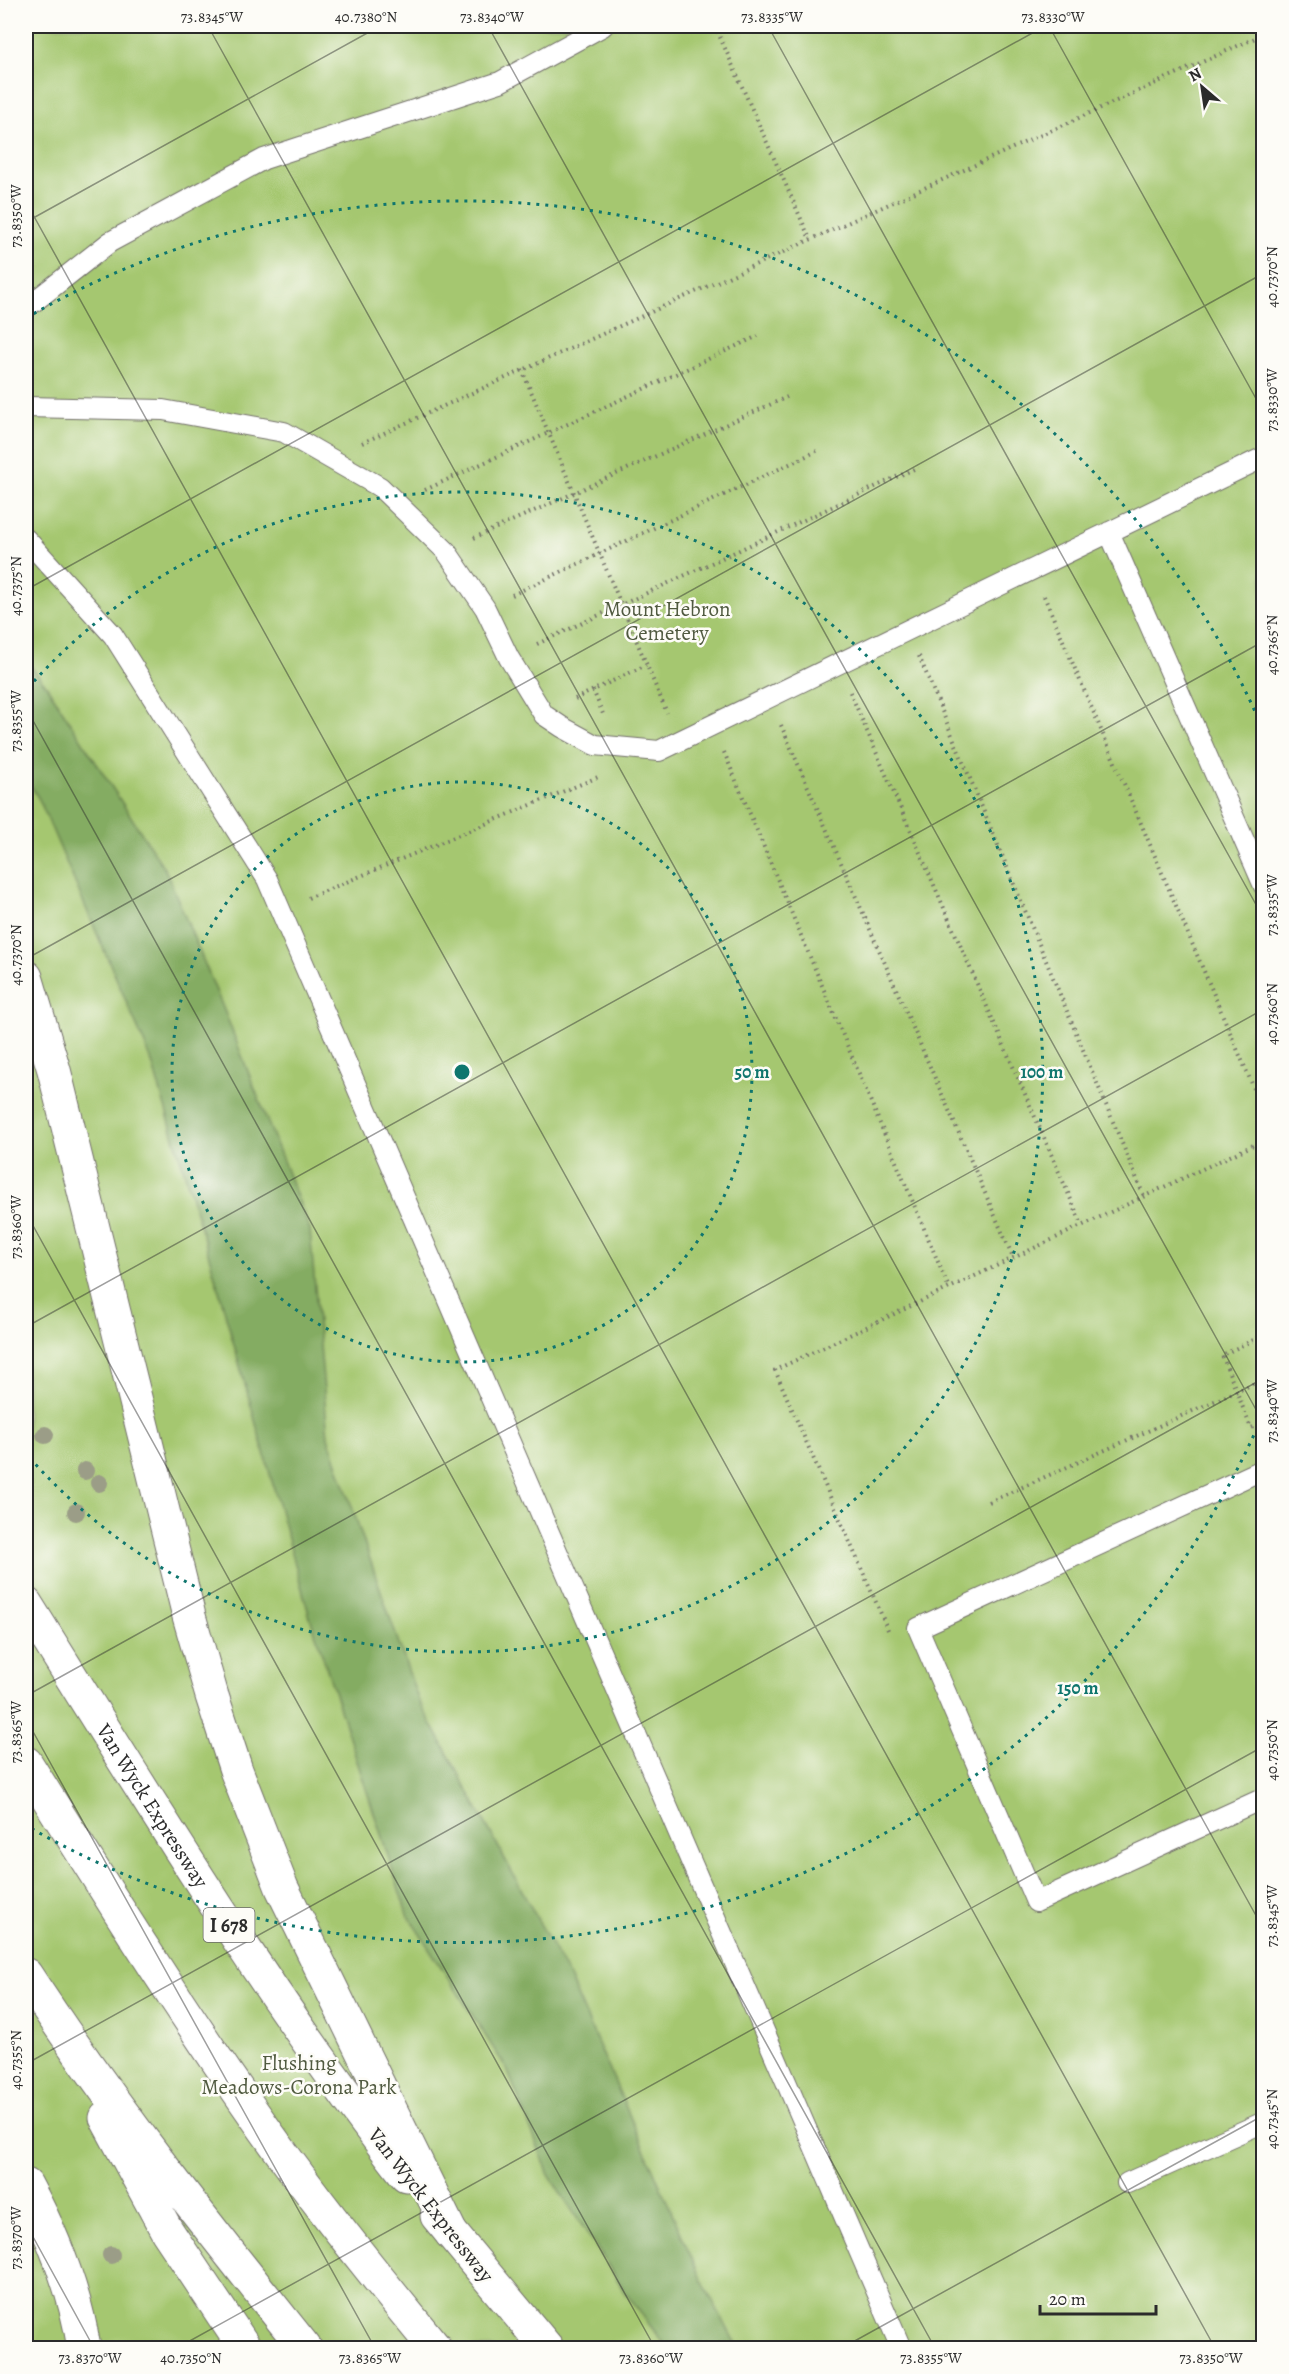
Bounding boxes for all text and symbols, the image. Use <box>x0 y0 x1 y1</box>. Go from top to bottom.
text: 73.8345°W <box>181 7 243 27</box>
text: 40.7380°N <box>335 7 397 27</box>
text: 73.8340°W <box>460 7 524 27</box>
text: 73.8335°W <box>741 7 803 27</box>
text: 73.8330°W <box>1021 7 1085 27</box>
north arrow <box>1172 57 1232 117</box>
text: N <box>1185 62 1206 87</box>
text: 73.8350°W <box>6 184 26 248</box>
text: 40.7370°N <box>1262 246 1282 308</box>
text: 73.8330°W <box>1262 368 1282 432</box>
text: 40.7375°N <box>6 556 26 616</box>
park label: Mount Hebron Cemetery <box>603 595 731 647</box>
text: 40.7365°N <box>1262 614 1282 675</box>
text: 73.8355°W <box>6 690 26 752</box>
text: 73.8335°W <box>1262 874 1282 936</box>
text: 40.7370°N <box>6 924 26 986</box>
text: 40.7360°N <box>1262 983 1282 1045</box>
text: 50 m <box>735 1060 769 1084</box>
text: 100 m <box>1021 1060 1063 1084</box>
centre of rings <box>452 1062 472 1082</box>
text: 73.8360°W <box>6 1195 26 1259</box>
text: 73.8340°W <box>1262 1379 1282 1443</box>
text: 150 m <box>1057 1676 1099 1700</box>
text: 73.8365°W <box>6 1701 26 1763</box>
street label: Van Wyck Expressway <box>89 1717 215 1894</box>
text: 40.7350°N <box>1262 1719 1282 1781</box>
text: 73.8345°W <box>1262 1885 1282 1947</box>
road number: I 678 <box>204 1908 254 1942</box>
text: 40.7355°N <box>6 2030 26 2090</box>
park label: Flushing Meadows-Corona Park <box>201 2049 397 2101</box>
text: 40.7345°N <box>1262 2089 1282 2149</box>
street label: Van Wyck Expressway <box>361 2121 501 2289</box>
text: 73.8370°W <box>6 2206 26 2270</box>
scale bar <box>1040 2278 1156 2316</box>
text: 20 m <box>1049 2287 1086 2311</box>
text: 73.8370°W <box>58 2348 122 2368</box>
text: 40.7350°N <box>160 2348 222 2368</box>
text: 73.8365°W <box>339 2348 401 2368</box>
text: 73.8360°W <box>619 2348 683 2368</box>
text: 73.8355°W <box>900 2348 962 2368</box>
text: 73.8350°W <box>1179 2348 1243 2368</box>

